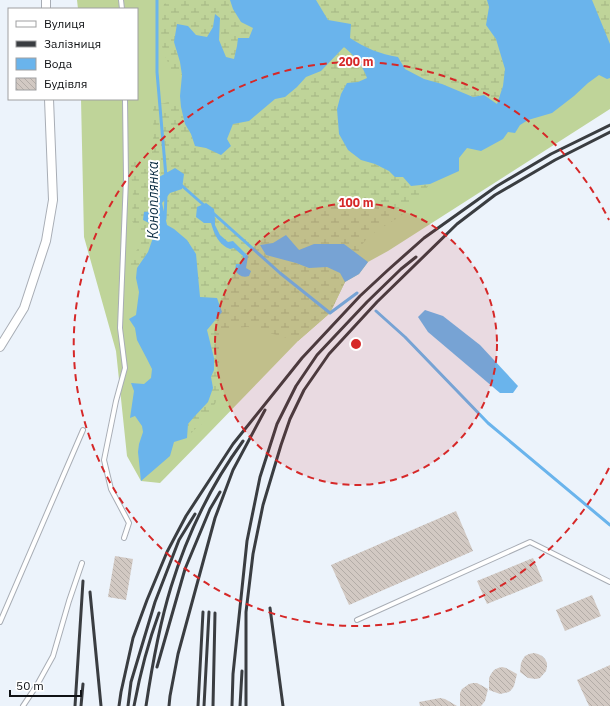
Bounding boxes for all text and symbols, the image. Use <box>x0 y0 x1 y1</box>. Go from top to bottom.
legend <box>8 8 138 100</box>
text: Вулиця <box>44 16 85 31</box>
text: Залізниця <box>44 36 101 51</box>
text: 200 m <box>338 54 374 69</box>
text: Вода <box>44 56 73 71</box>
text: Будівля <box>44 76 87 91</box>
water label: Коноплянка <box>144 161 162 239</box>
text: 100 m <box>338 195 374 210</box>
centre of rings <box>349 337 363 351</box>
scale bar <box>10 672 81 698</box>
text: 50 m <box>16 678 44 693</box>

